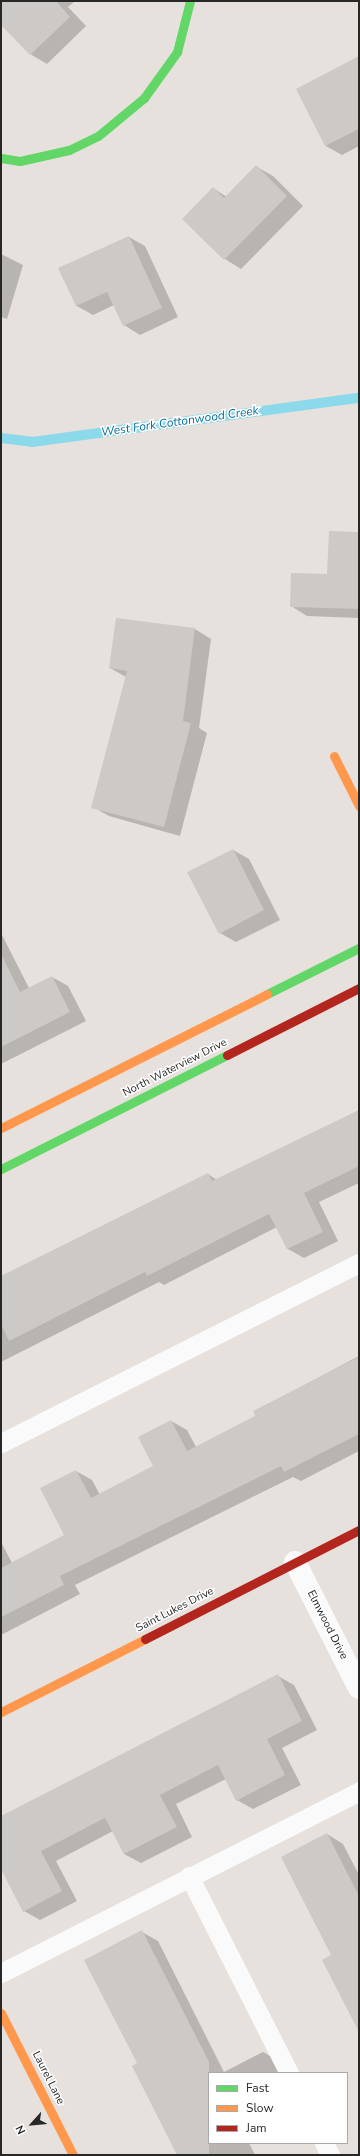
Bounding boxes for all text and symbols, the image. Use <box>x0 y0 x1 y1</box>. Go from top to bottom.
water label: West Fork Cottonwood Creek <box>100 404 260 440</box>
street label: North Waterview Drive <box>121 1036 229 1100</box>
street label: Saint Lukes Drive <box>134 1585 216 1635</box>
street label: Elmwood Drive <box>304 1588 350 1662</box>
street label: Laurel Lane <box>29 2049 67 2107</box>
legend <box>208 2072 348 2144</box>
text: Fast <box>246 2080 269 2096</box>
text: Slow <box>246 2100 274 2116</box>
north arrow <box>12 2104 52 2144</box>
text: Jam <box>246 2120 267 2136</box>
text: N <box>12 2123 29 2137</box>

